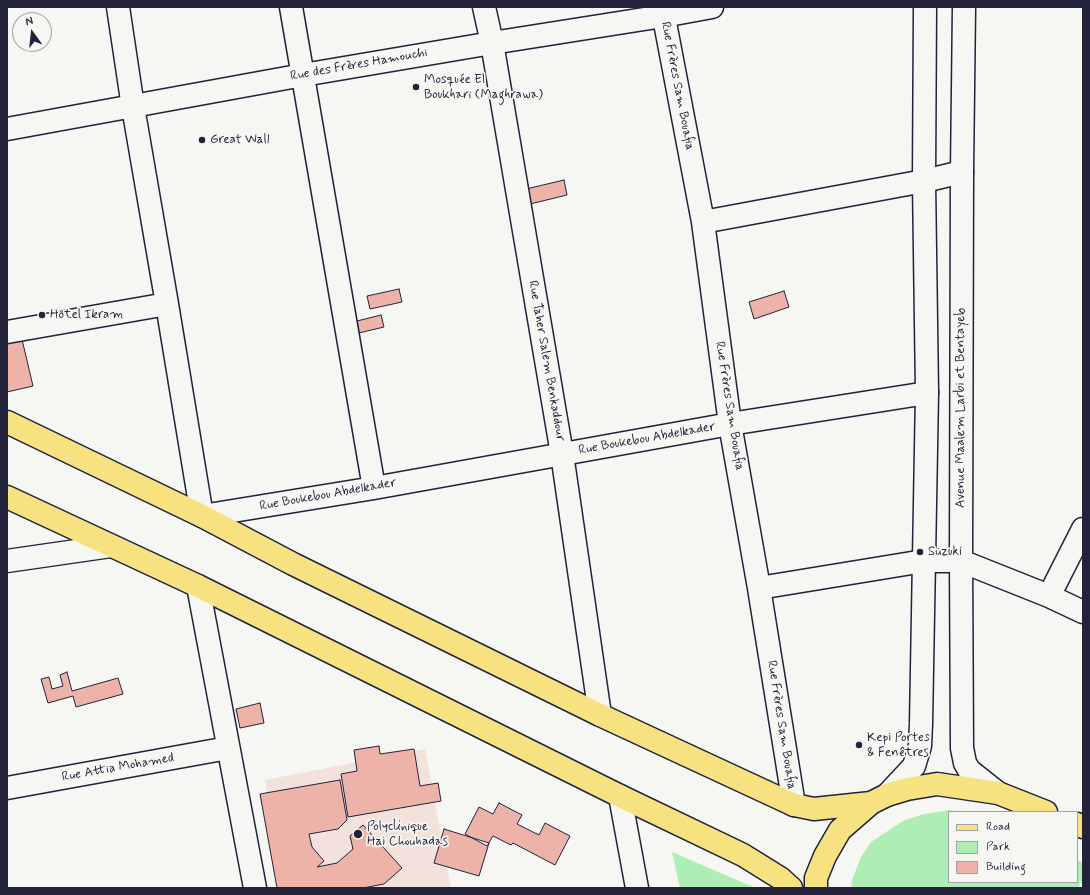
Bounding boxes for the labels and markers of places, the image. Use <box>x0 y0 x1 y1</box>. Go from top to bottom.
place label: Mosquée El Boukhari (Maghrawa) <box>424 72 543 103</box>
marker: Mosquée El Boukhari (Maghrawa) <box>411 82 421 92</box>
place label: Great Wall <box>210 132 269 148</box>
marker: Great Wall <box>197 135 207 145</box>
place label: Hôtel Ikram <box>50 307 123 323</box>
marker: Hôtel Ikram <box>37 310 47 320</box>
place label: Suzuki <box>928 544 962 560</box>
marker: Suzuki <box>915 547 925 557</box>
place label: Kepi Portes & Fenêtres <box>867 730 930 761</box>
marker: Kepi Portes & Fenêtres <box>854 740 864 750</box>
place label: Polyclinique Hai Chouhadas <box>367 819 448 850</box>
marker: Polyclinique Hai Chouhadas <box>352 828 364 840</box>

